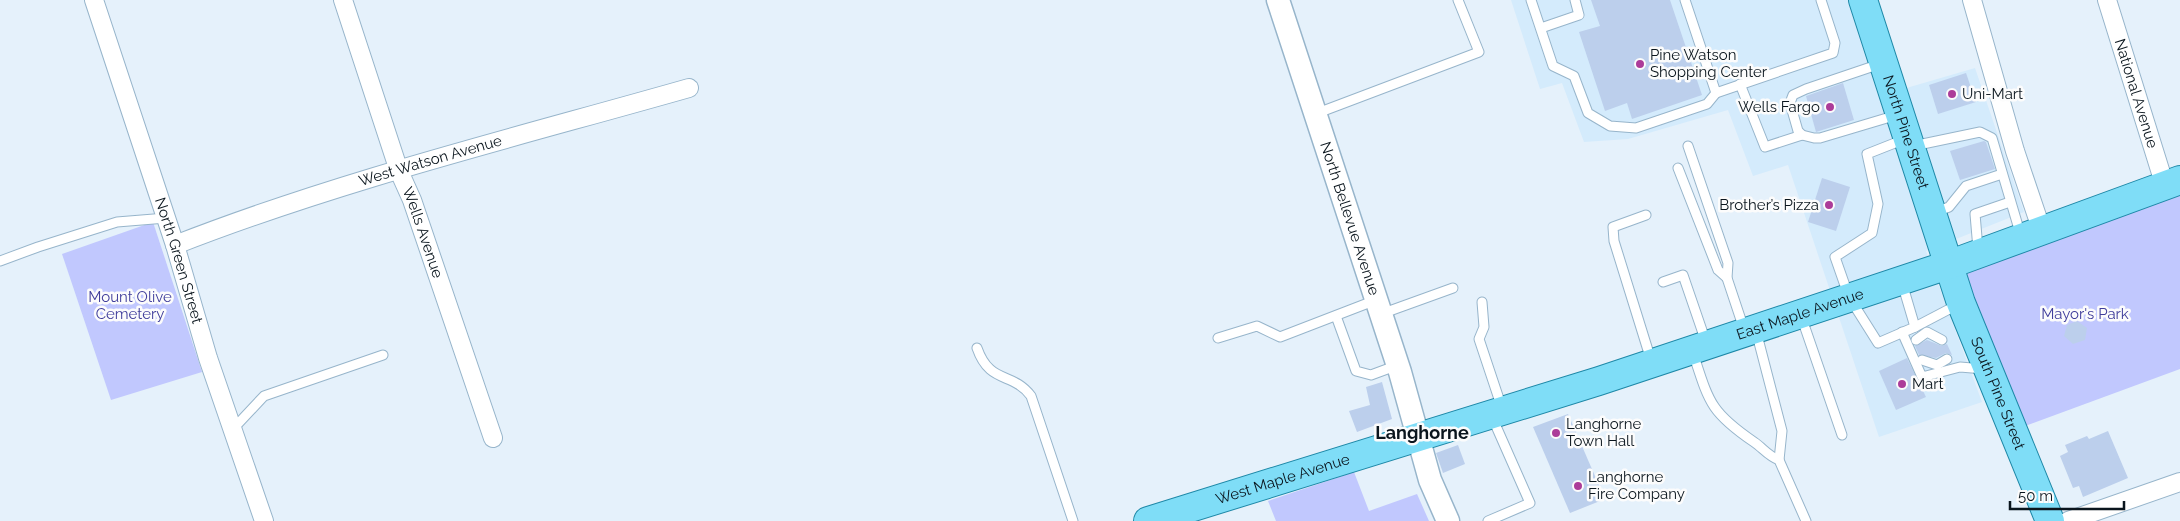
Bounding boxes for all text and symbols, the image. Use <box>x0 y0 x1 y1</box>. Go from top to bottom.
street label: National Avenue <box>2111 37 2162 151</box>
place label: Pine Watson Shopping Center <box>1650 46 1768 81</box>
marker: Pine Watson Shopping Center <box>1634 58 1646 70</box>
street label: North Pine Street <box>1879 73 1933 192</box>
place label: Uni-Mart <box>1962 85 2023 103</box>
marker: Uni-Mart <box>1946 88 1958 100</box>
place label: Wells Fargo <box>1738 98 1820 116</box>
marker: Wells Fargo <box>1824 101 1836 113</box>
street label: West Watson Avenue <box>357 131 504 190</box>
street label: North Bellevue Avenue <box>1316 139 1383 298</box>
street label: Wells Avenue <box>398 184 447 281</box>
street label: North Green Street <box>151 195 206 326</box>
place label: Brother’s Pizza <box>1719 196 1819 214</box>
marker: Brother’s Pizza <box>1823 199 1835 211</box>
street label: East Maple Avenue <box>1734 285 1866 344</box>
park label: Mount Olive Cemetery <box>88 288 172 323</box>
park label: Mayor's Park <box>2041 305 2129 323</box>
street label: South Pine Street <box>1967 334 2029 452</box>
place label: Mart <box>1912 375 1944 393</box>
marker: Mart <box>1896 378 1908 390</box>
place label: Langhorne Town Hall <box>1566 415 1642 450</box>
district label: Langhorne <box>1375 422 1469 443</box>
marker: Langhorne Town Hall <box>1550 427 1562 439</box>
street label: West Maple Avenue <box>1214 450 1352 508</box>
place label: Langhorne Fire Company <box>1588 468 1685 503</box>
scale bar <box>2010 478 2124 510</box>
marker: Langhorne Fire Company <box>1572 480 1584 492</box>
text: 50 m <box>2018 487 2053 505</box>

